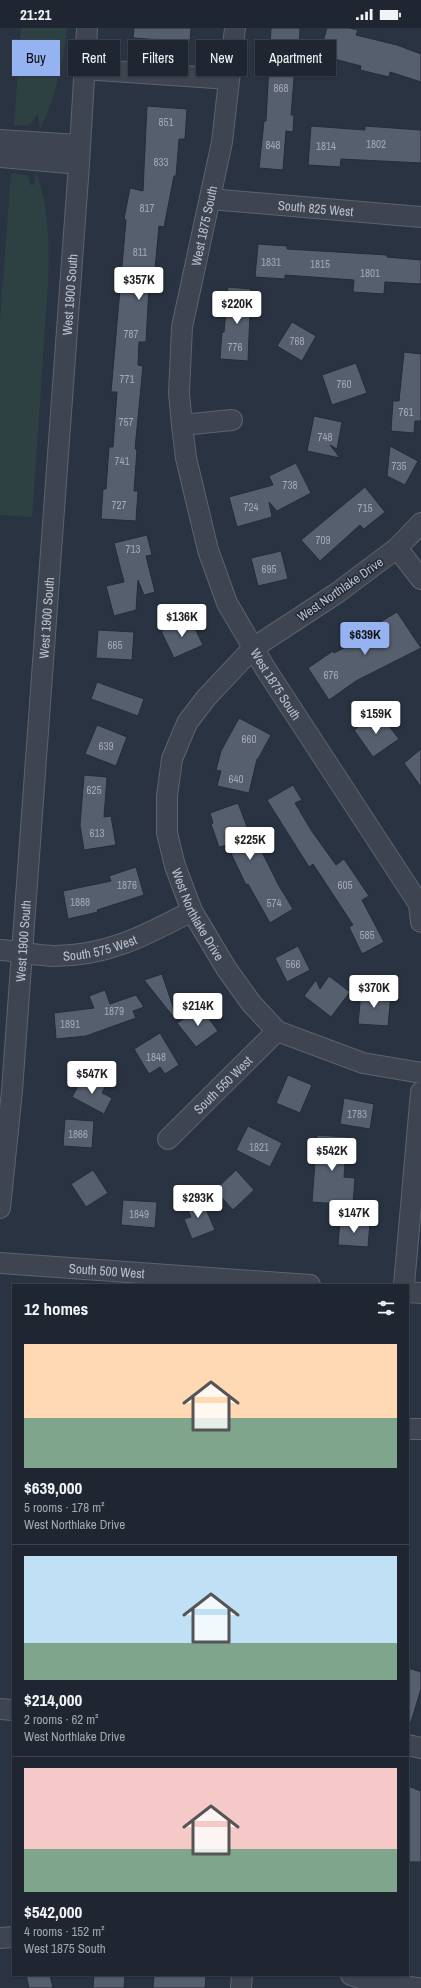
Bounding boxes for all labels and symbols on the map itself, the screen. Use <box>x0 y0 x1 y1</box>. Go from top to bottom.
house number: 868 <box>273 81 289 95</box>
house number: 851 <box>158 115 174 129</box>
house number: 1802 <box>366 137 386 151</box>
house number: 848 <box>265 138 281 152</box>
house number: 1814 <box>316 139 336 153</box>
house number: 833 <box>153 155 169 169</box>
street label: West 1875 South <box>187 184 221 268</box>
street label: South 825 West <box>277 197 354 220</box>
house number: 817 <box>139 201 155 215</box>
house number: 811 <box>133 245 147 259</box>
street label: West 1900 South <box>59 253 81 336</box>
house number: 1831 <box>261 255 281 269</box>
house number: 1815 <box>310 257 330 271</box>
house number: 1801 <box>360 266 380 280</box>
pin: $357K <box>111 267 167 301</box>
pin: $220K <box>209 291 265 325</box>
house number: 787 <box>123 327 139 341</box>
house number: 768 <box>289 334 305 348</box>
house number: 776 <box>227 340 243 354</box>
house number: 771 <box>119 372 135 386</box>
house number: 760 <box>336 377 352 391</box>
house number: 761 <box>398 405 414 419</box>
house number: 757 <box>118 415 134 429</box>
house number: 748 <box>317 430 333 444</box>
house number: 741 <box>114 454 130 468</box>
house number: 735 <box>391 459 407 473</box>
house number: 738 <box>282 478 298 492</box>
house number: 727 <box>111 498 127 512</box>
house number: 724 <box>243 500 259 514</box>
house number: 715 <box>357 501 373 515</box>
house number: 709 <box>315 533 331 547</box>
house number: 713 <box>125 542 141 556</box>
street label: West Northlake Drive <box>294 553 387 625</box>
house number: 695 <box>261 562 277 576</box>
street label: West 1900 South <box>35 576 58 659</box>
pin: $136K <box>154 604 210 638</box>
pin: $639K <box>337 622 393 656</box>
house number: 665 <box>107 638 123 652</box>
street label: West 1875 South <box>246 646 305 724</box>
house number: 676 <box>323 668 339 682</box>
pin: $159K <box>348 701 404 735</box>
house number: 660 <box>241 732 257 746</box>
house number: 639 <box>98 739 114 753</box>
house number: 640 <box>228 772 244 786</box>
house number: 625 <box>86 783 102 797</box>
house number: 613 <box>89 826 105 840</box>
pin: $225K <box>222 827 278 861</box>
street label: West Northlake Drive <box>168 866 228 964</box>
house number: 1876 <box>117 878 137 892</box>
house number: 605 <box>337 878 353 892</box>
house number: 1888 <box>70 895 90 909</box>
house number: 574 <box>266 896 282 910</box>
street label: West 1900 South <box>12 900 35 982</box>
house number: 585 <box>359 928 375 942</box>
street label: South 575 West <box>62 931 140 965</box>
house number: 566 <box>285 957 301 971</box>
pin: $370K <box>346 975 402 1009</box>
pin: $214K <box>170 993 226 1027</box>
house number: 1879 <box>104 1004 124 1018</box>
house number: 1891 <box>60 1017 80 1031</box>
house number: 1848 <box>146 1050 166 1064</box>
street label: South 550 West <box>190 1052 256 1118</box>
pin: $547K <box>64 1061 120 1095</box>
house number: 1783 <box>347 1107 367 1121</box>
house number: 1866 <box>68 1127 88 1141</box>
pin: $542K <box>304 1138 360 1172</box>
house number: 1821 <box>249 1140 269 1154</box>
pin: $293K <box>170 1185 226 1219</box>
pin: $147K <box>326 1200 382 1234</box>
house number: 1849 <box>129 1207 149 1221</box>
street label: South 500 West <box>68 1260 145 1282</box>

